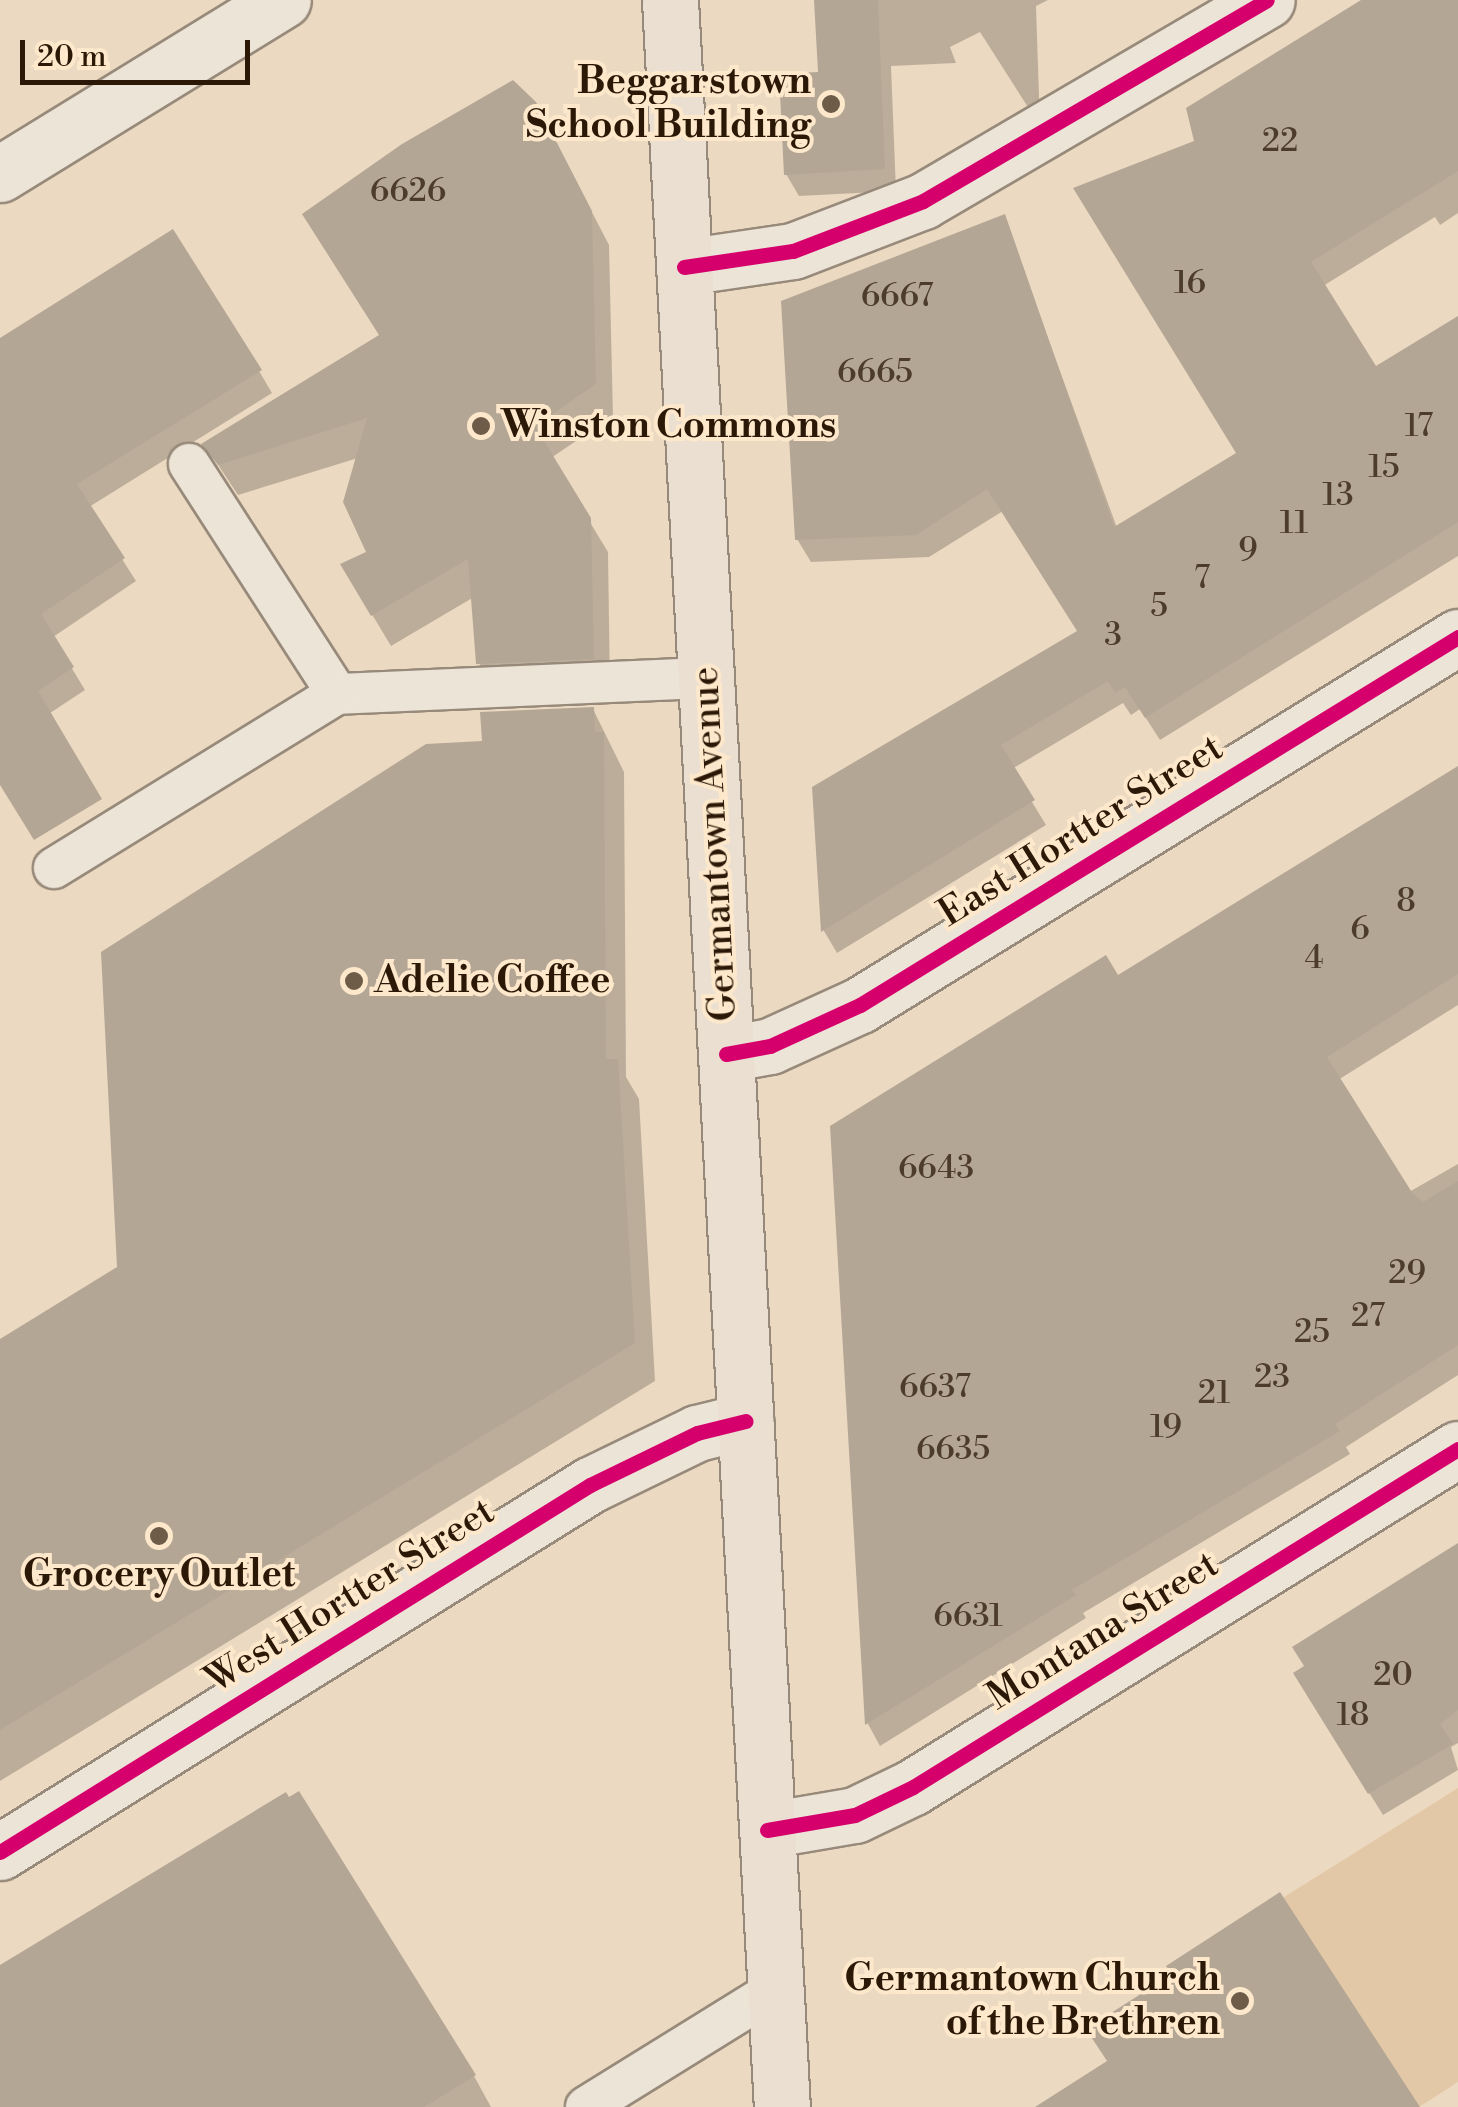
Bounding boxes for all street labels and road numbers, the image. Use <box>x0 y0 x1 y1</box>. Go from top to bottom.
street label: Germantown Avenue <box>683 666 747 1022</box>
street label: East Hortter Street <box>931 725 1231 937</box>
street label: West Hortter Street <box>197 1489 503 1703</box>
street label: Montana Street <box>979 1542 1227 1720</box>

